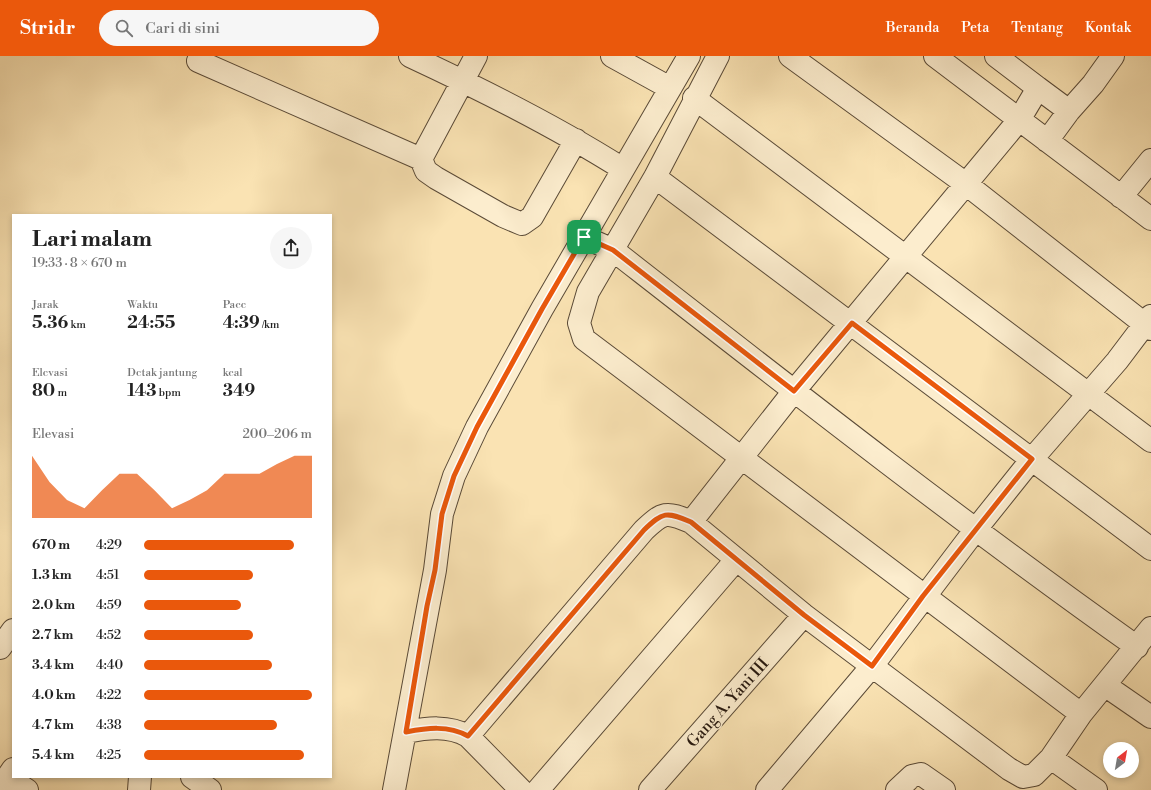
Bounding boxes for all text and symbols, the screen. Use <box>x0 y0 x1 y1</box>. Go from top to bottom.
search box <box>99 10 379 46</box>
text: Stridr <box>20 16 75 40</box>
icon: search <box>113 17 135 39</box>
text: Cari di sini <box>145 19 220 38</box>
text: Beranda <box>886 19 939 37</box>
text: Peta <box>961 19 989 37</box>
text: Tentang <box>1011 19 1063 37</box>
text: Kontak <box>1085 19 1131 37</box>
pin <box>567 220 601 254</box>
text: Lari malam <box>32 226 152 253</box>
icon: arrive <box>573 226 595 248</box>
button: share <box>270 227 312 269</box>
text: 19:33 · 8 × 670 m <box>32 255 127 271</box>
text: Jarak <box>32 298 58 312</box>
text: Waktu <box>127 298 158 312</box>
text: Pace <box>223 298 246 312</box>
text: 5.36 <box>32 312 68 334</box>
text: 24:55 <box>127 312 175 334</box>
text: 4:39 <box>223 312 260 334</box>
text: km <box>68 318 86 332</box>
text: /km <box>260 318 279 332</box>
text: Elevasi <box>32 366 68 380</box>
text: Detak jantung <box>127 366 197 380</box>
text: kcal <box>223 366 243 380</box>
text: 80 <box>32 380 55 402</box>
text: 143 <box>127 380 156 402</box>
text: 349 <box>223 380 255 402</box>
text: m <box>55 386 67 400</box>
text: bpm <box>156 386 181 400</box>
text: Elevasi <box>32 426 74 442</box>
text: 200–206 m <box>242 426 312 442</box>
text: 670 m <box>32 537 70 553</box>
text: 4:29 <box>96 537 122 553</box>
text: 1.3 km <box>32 567 72 583</box>
text: 4:51 <box>96 567 119 583</box>
text: 2.0 km <box>32 597 75 613</box>
text: 4:59 <box>96 597 122 613</box>
text: 2.7 km <box>32 627 73 643</box>
text: 4:52 <box>96 627 121 643</box>
street label: Gang A. Yani III <box>682 654 773 752</box>
text: 3.4 km <box>32 657 74 673</box>
text: 4:40 <box>96 657 123 673</box>
text: 4.0 km <box>32 687 76 703</box>
text: 4:22 <box>96 687 122 703</box>
text: 4.7 km <box>32 717 74 733</box>
text: 4:38 <box>96 717 122 733</box>
north arrow <box>1103 742 1139 778</box>
map controls <box>1103 742 1139 778</box>
text: 5.4 km <box>32 747 74 763</box>
text: 4:25 <box>96 747 121 763</box>

